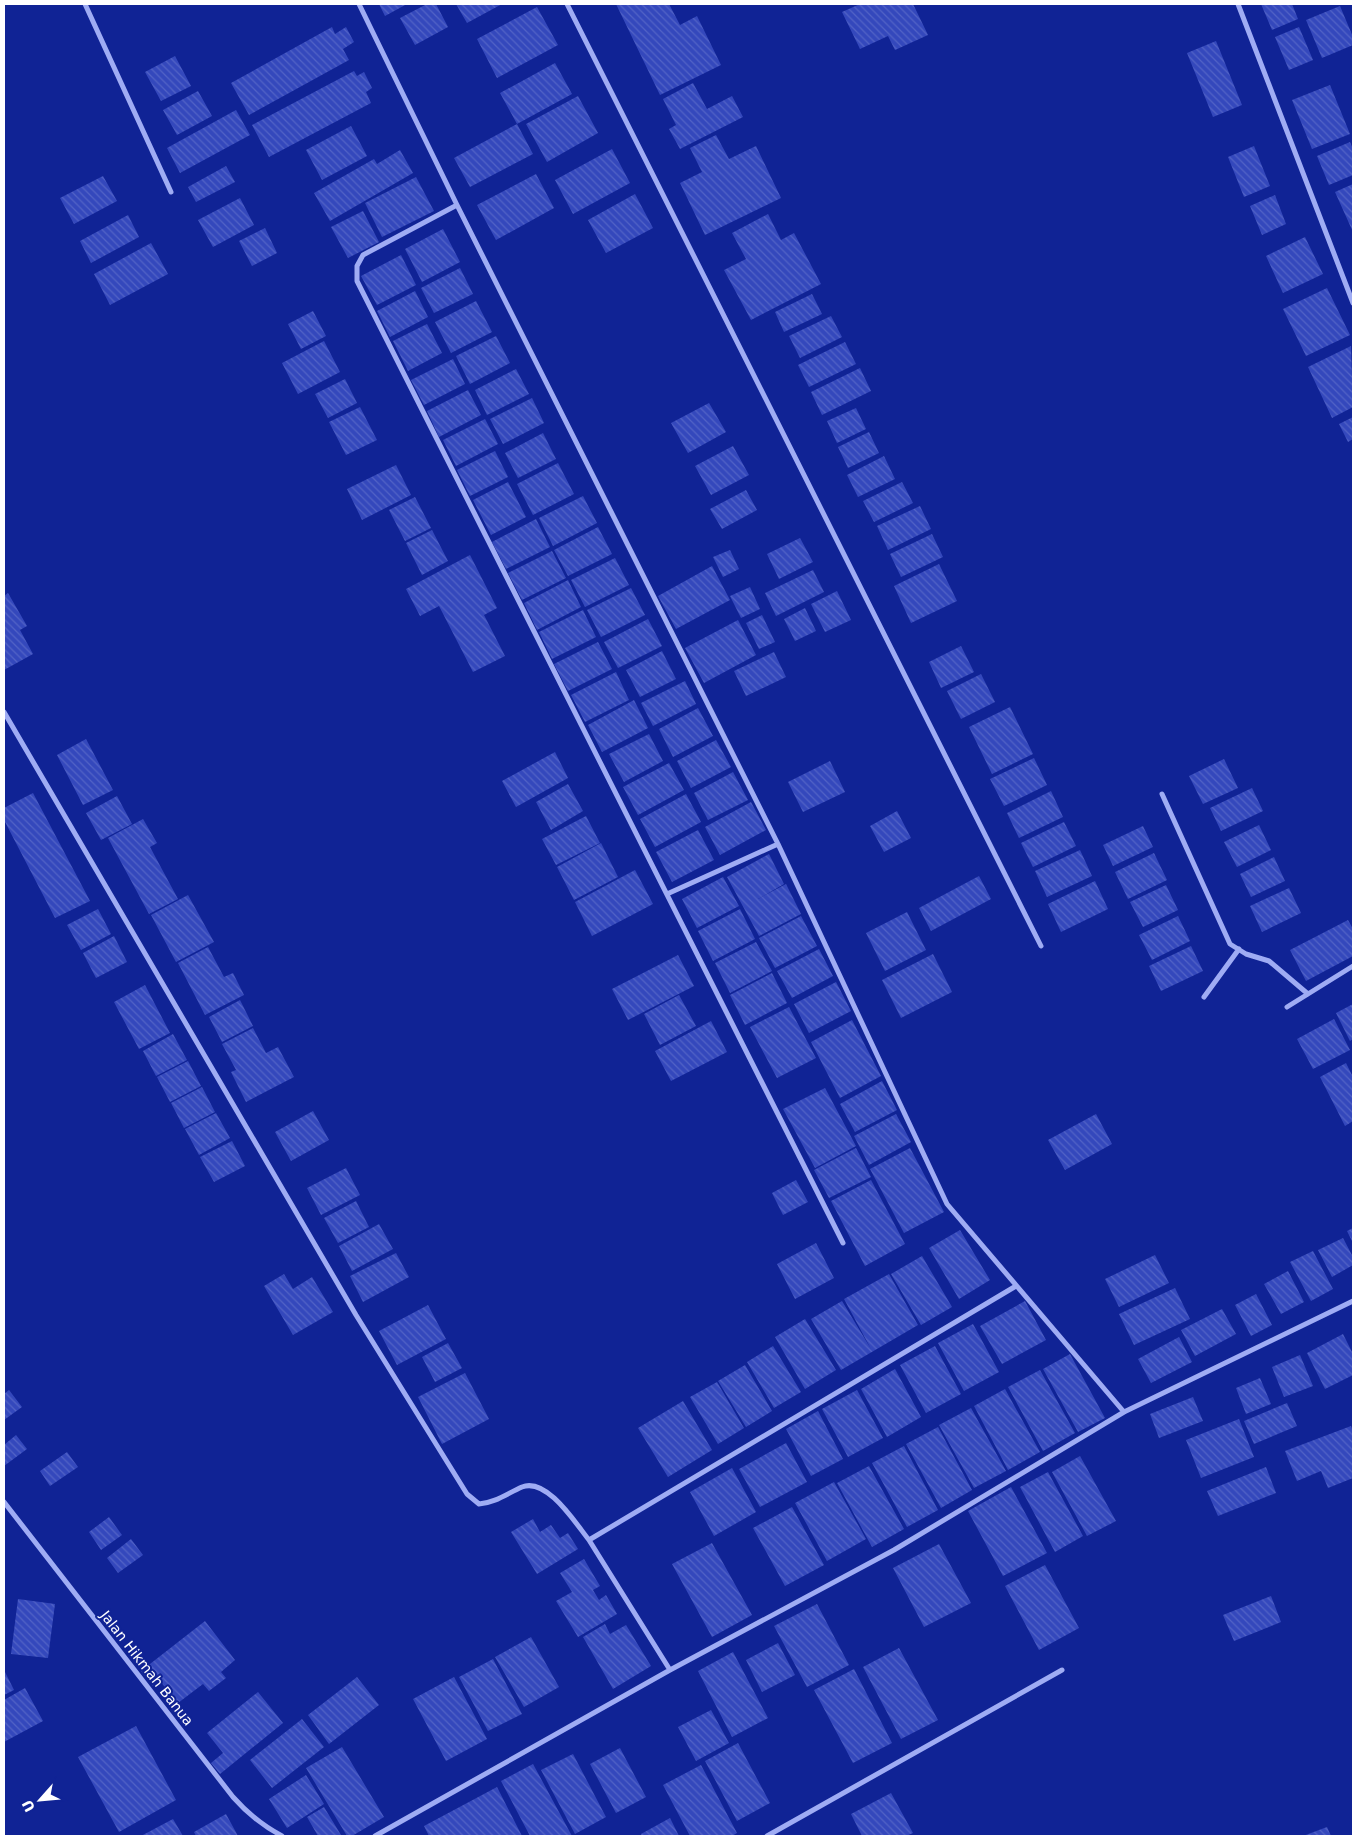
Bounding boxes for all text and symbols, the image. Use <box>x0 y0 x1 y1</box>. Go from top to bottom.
street label: Jalan Hikmah Banua <box>97 1607 197 1729</box>
north arrow <box>15 1775 65 1825</box>
text: U <box>19 1797 38 1815</box>

